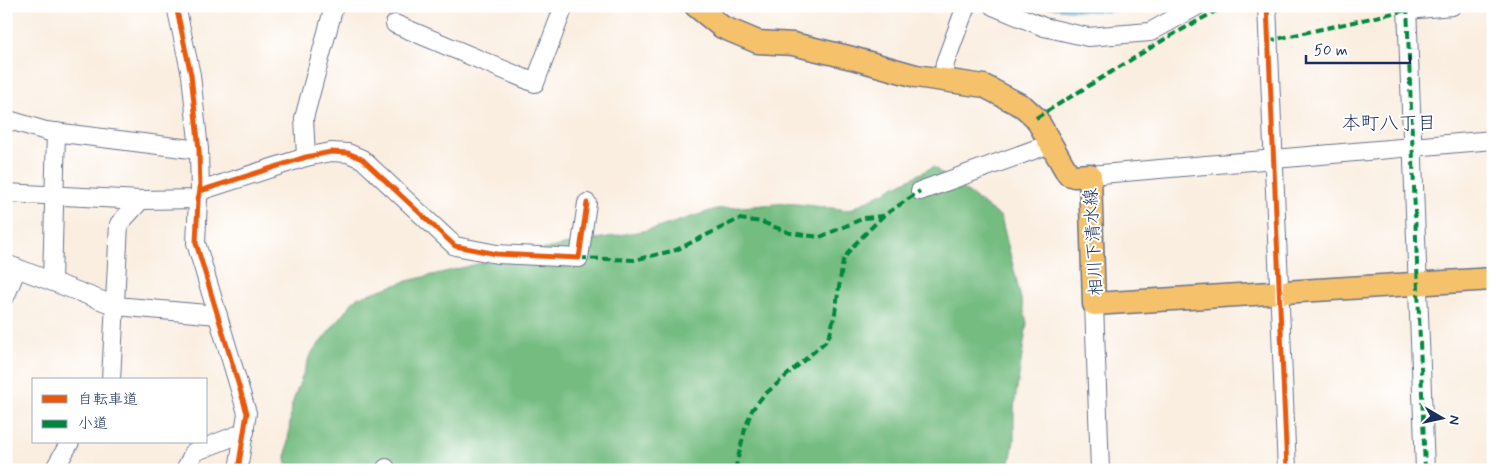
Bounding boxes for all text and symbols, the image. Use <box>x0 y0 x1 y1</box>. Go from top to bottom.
scale bar <box>1306 32 1410 64</box>
text: 50 m <box>1314 41 1348 61</box>
district label: 本町八丁目 <box>1341 111 1437 136</box>
street label: 相川下清水線 <box>1079 187 1109 297</box>
legend <box>32 378 208 444</box>
text: 自転車道 <box>78 390 138 410</box>
north arrow <box>1416 394 1466 444</box>
text: 小道 <box>78 414 108 434</box>
text: N <box>1444 414 1463 426</box>

